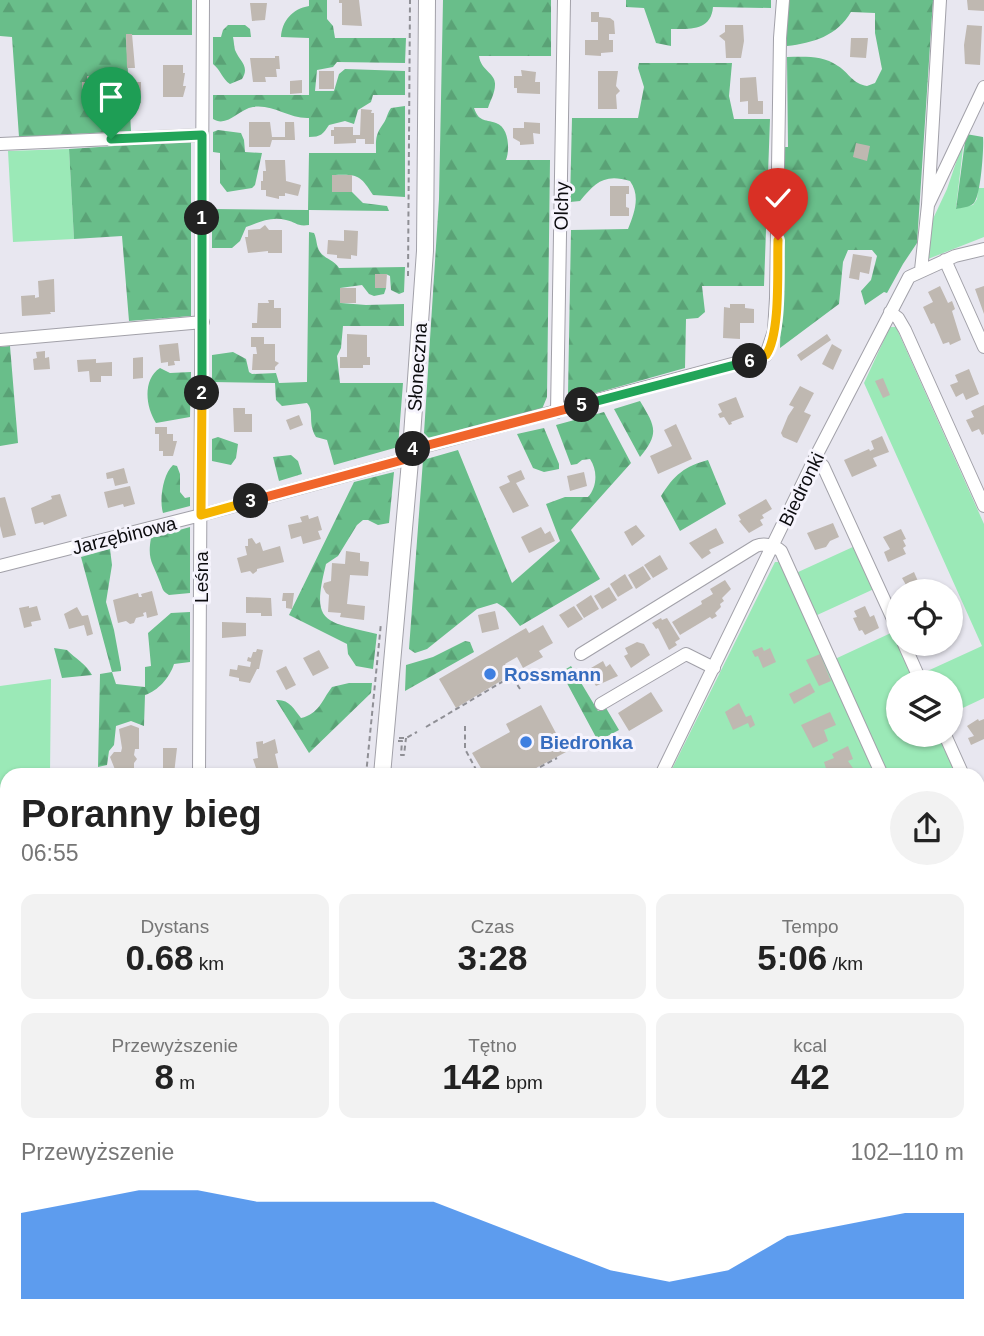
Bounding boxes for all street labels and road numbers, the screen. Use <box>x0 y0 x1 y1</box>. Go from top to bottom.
street label: Olchy <box>551 181 572 230</box>
street label: Słoneczna <box>404 322 431 412</box>
street label: Biedronki <box>775 449 828 529</box>
street label: Jarzębinowa <box>70 512 179 559</box>
street label: Leśna <box>191 551 212 603</box>

